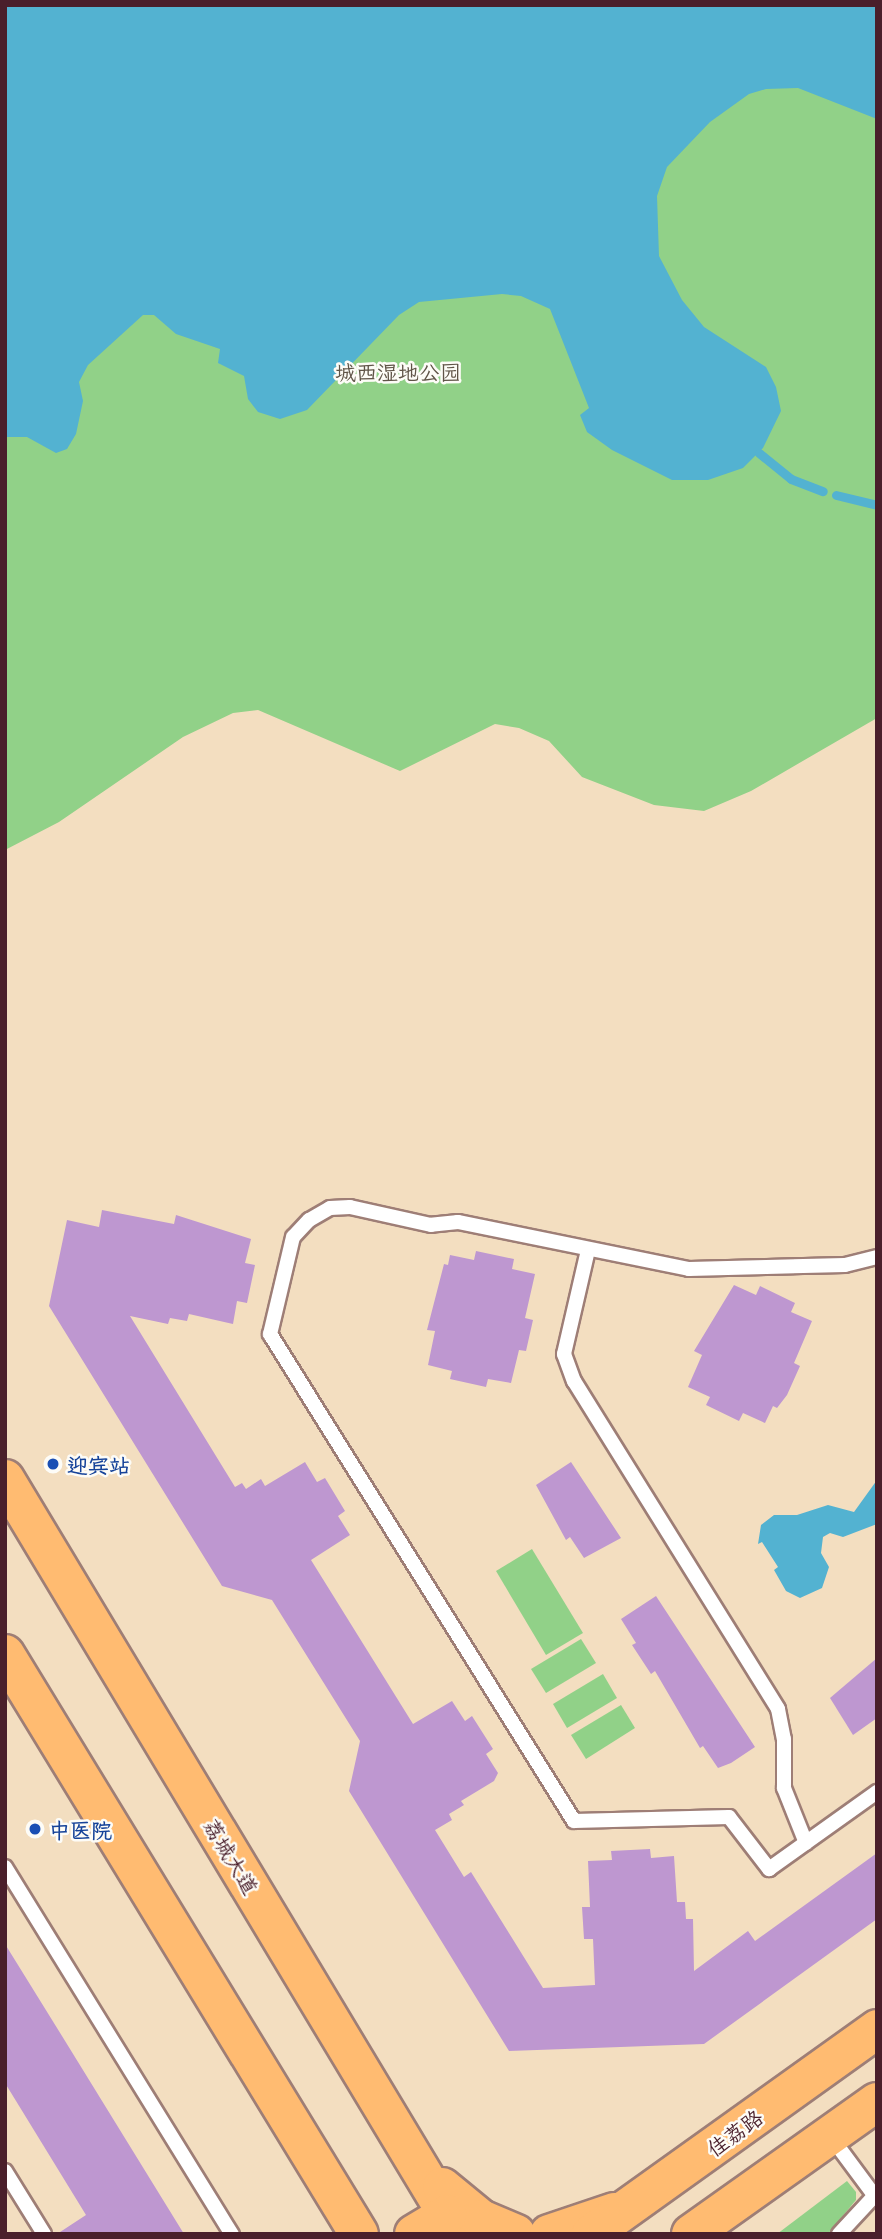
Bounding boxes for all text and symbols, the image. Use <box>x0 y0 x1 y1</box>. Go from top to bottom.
park label: 城西湿地公园 <box>335 358 461 384</box>
place label: 迎宾站 <box>67 1451 130 1477</box>
marker: 迎宾站 <box>45 1456 61 1472</box>
street label: 荔城大道 <box>200 1814 264 1898</box>
place label: 中医院 <box>49 1816 112 1842</box>
marker: 中医院 <box>27 1821 43 1837</box>
street label: 佳荔路 <box>701 2103 767 2161</box>

